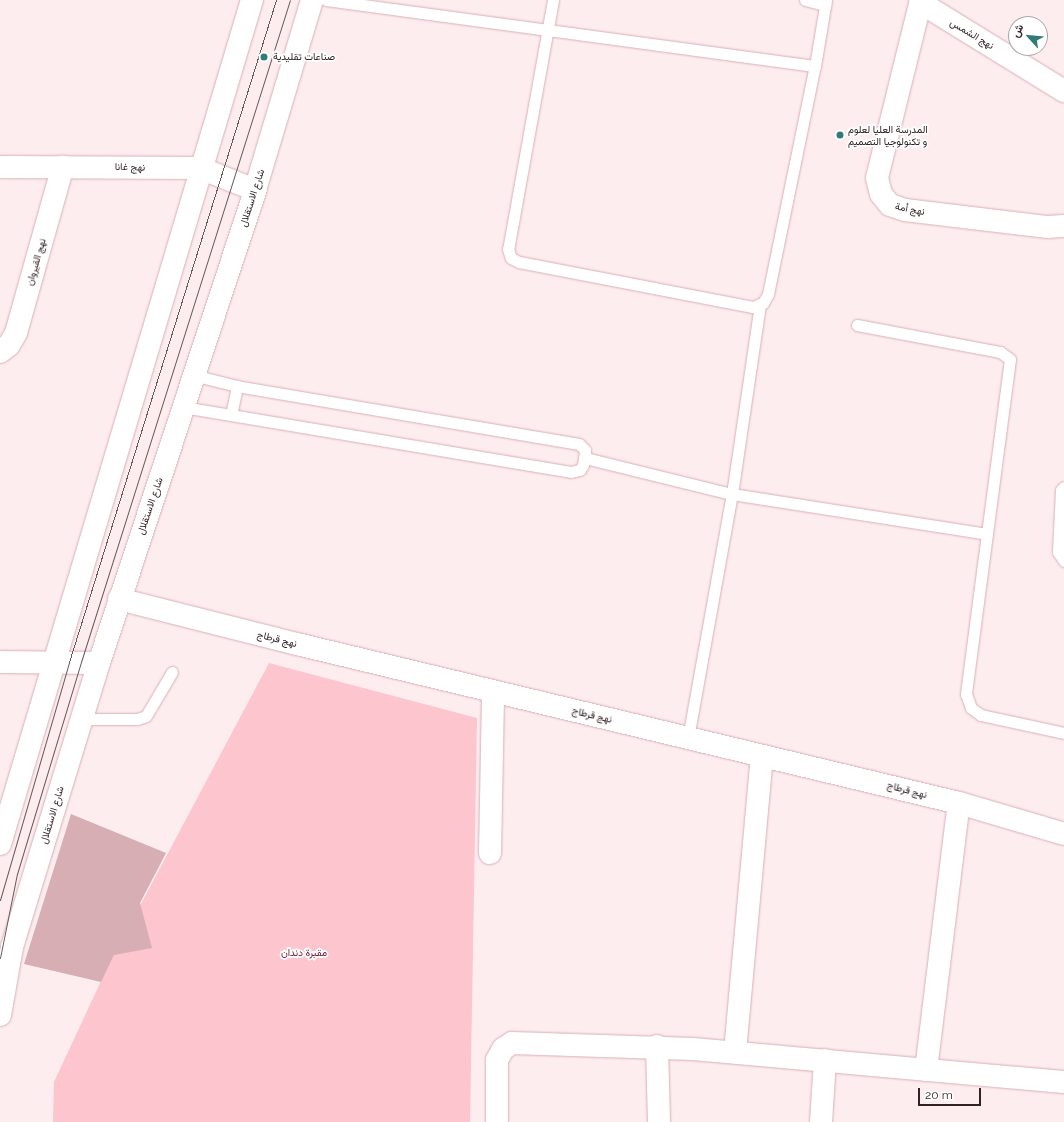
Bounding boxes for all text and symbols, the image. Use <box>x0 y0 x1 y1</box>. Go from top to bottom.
street label: نهج الشمس <box>948 16 996 52</box>
north arrow <box>1008 16 1048 56</box>
text: ش <box>1009 22 1027 40</box>
marker: صناعات تقليدية <box>258 51 270 63</box>
place label: صناعات تقليدية <box>273 51 335 63</box>
place label: المدرسة العليا لعلوم و تكنولوجيا التصميم <box>848 123 928 146</box>
marker: المدرسة العليا لعلوم و تكنولوجيا التصميم <box>835 130 845 140</box>
street label: نهج غانا <box>115 161 145 173</box>
street label: شارع الاستقلال <box>237 168 267 228</box>
street label: نهج أمة <box>894 200 926 218</box>
street label: نهج القيروان <box>24 237 48 287</box>
street label: شارع الاستقلال <box>135 476 165 536</box>
street label: نهج قرطاج <box>256 628 298 650</box>
street label: نهج قرطاج <box>571 705 613 725</box>
street label: نهج قرطاج <box>886 779 928 801</box>
street label: شارع الاستقلال <box>38 785 66 845</box>
park label: مقبرة دندان <box>281 947 327 959</box>
scale bar <box>920 1080 983 1106</box>
text: 20 m <box>925 1088 953 1102</box>

